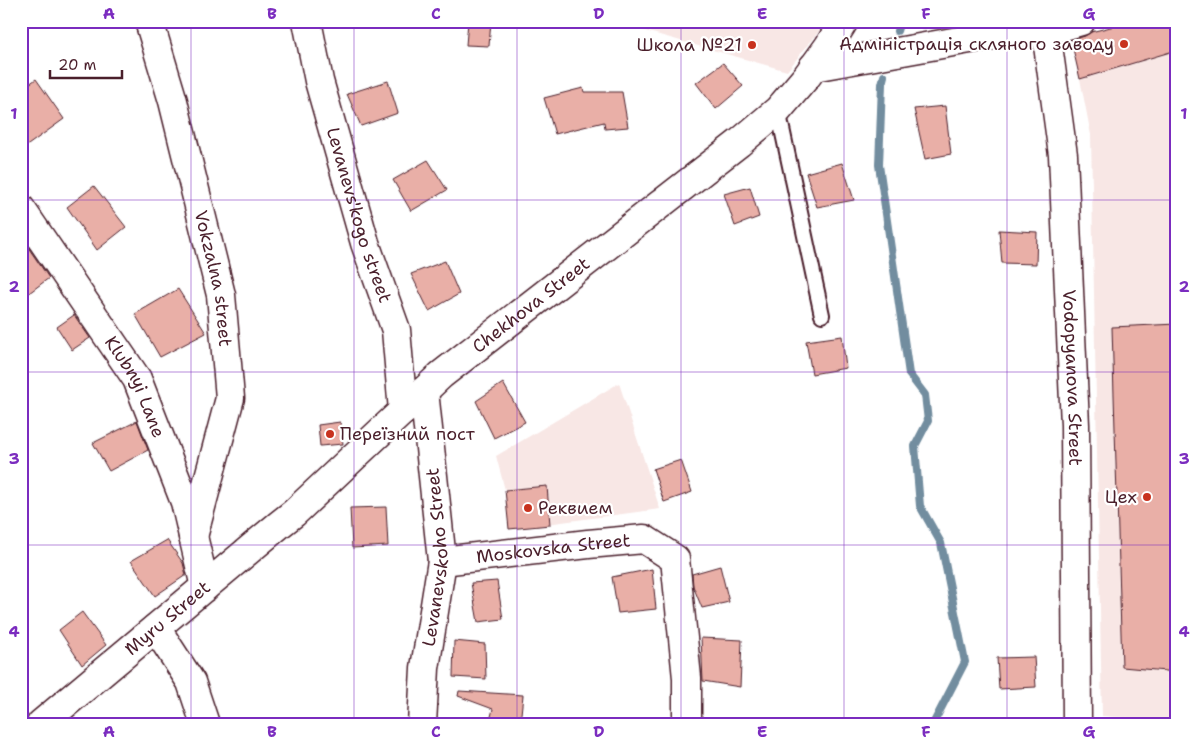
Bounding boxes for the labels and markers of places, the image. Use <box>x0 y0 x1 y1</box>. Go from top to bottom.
place label: Адміністрація скляного заводу <box>839 32 1114 56</box>
place label: Школа №21 <box>637 33 742 57</box>
marker: Адміністрація скляного заводу <box>1118 38 1130 50</box>
marker: Школа №21 <box>746 39 758 51</box>
place label: Переїзний пост <box>340 422 476 446</box>
marker: Переїзний пост <box>324 428 336 440</box>
place label: Цех <box>1105 485 1137 509</box>
marker: Цех <box>1141 491 1153 503</box>
place label: Реквием <box>538 496 613 520</box>
marker: Реквием <box>522 502 534 514</box>

